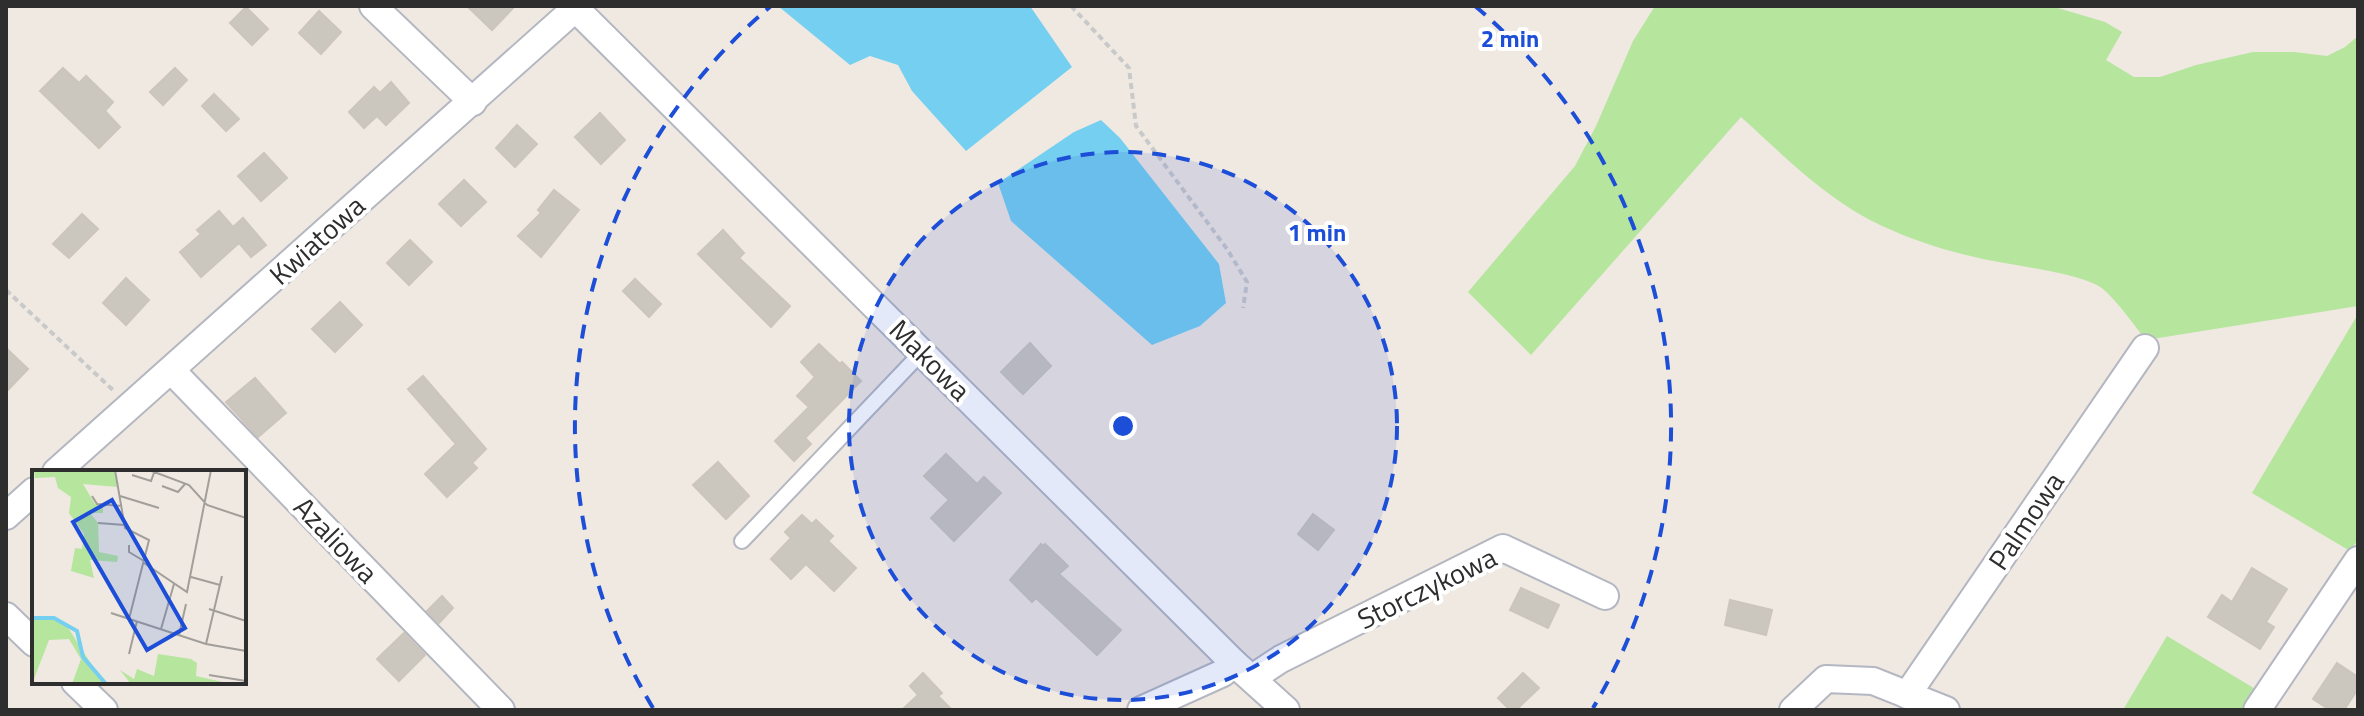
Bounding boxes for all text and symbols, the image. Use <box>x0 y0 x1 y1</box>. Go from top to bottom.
text: 2 min <box>1481 20 1539 56</box>
street label: Kwiatowa <box>259 185 374 295</box>
text: 1 min <box>1288 214 1346 250</box>
street label: Makowa <box>880 309 981 410</box>
centre of rings <box>1109 412 1137 440</box>
street label: Palmowa <box>1977 463 2074 578</box>
inset map <box>32 470 246 684</box>
street label: Azaliowa <box>284 487 389 593</box>
street label: Storczykowa <box>1350 535 1504 640</box>

